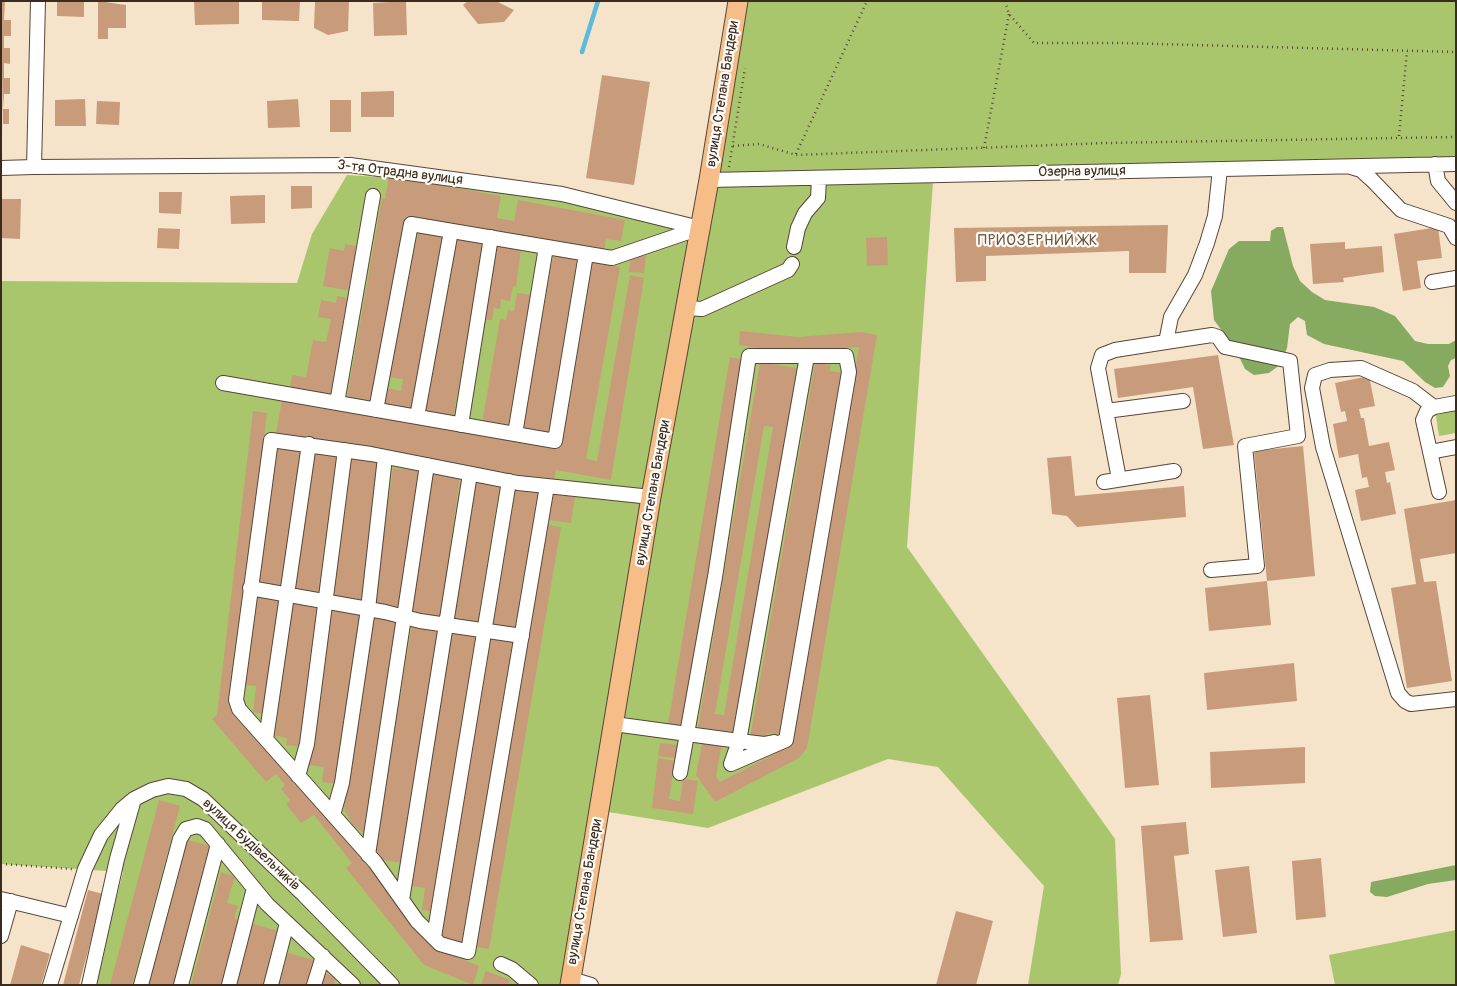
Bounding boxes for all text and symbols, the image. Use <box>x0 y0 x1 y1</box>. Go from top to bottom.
street label: вулиця Степана Бандери <box>703 20 743 168</box>
street label: 3-тя Отрадна вулиця <box>336 157 464 189</box>
street label: Озерна вулиця <box>1038 163 1126 181</box>
district label: ПРИОЗЕРНИЙ ЖК <box>976 232 1100 250</box>
street label: вулиця Степана Бандери <box>632 419 674 567</box>
street label: вулиця Будівельників <box>199 795 303 895</box>
street label: вулиця Степана Бандери <box>564 818 606 966</box>

